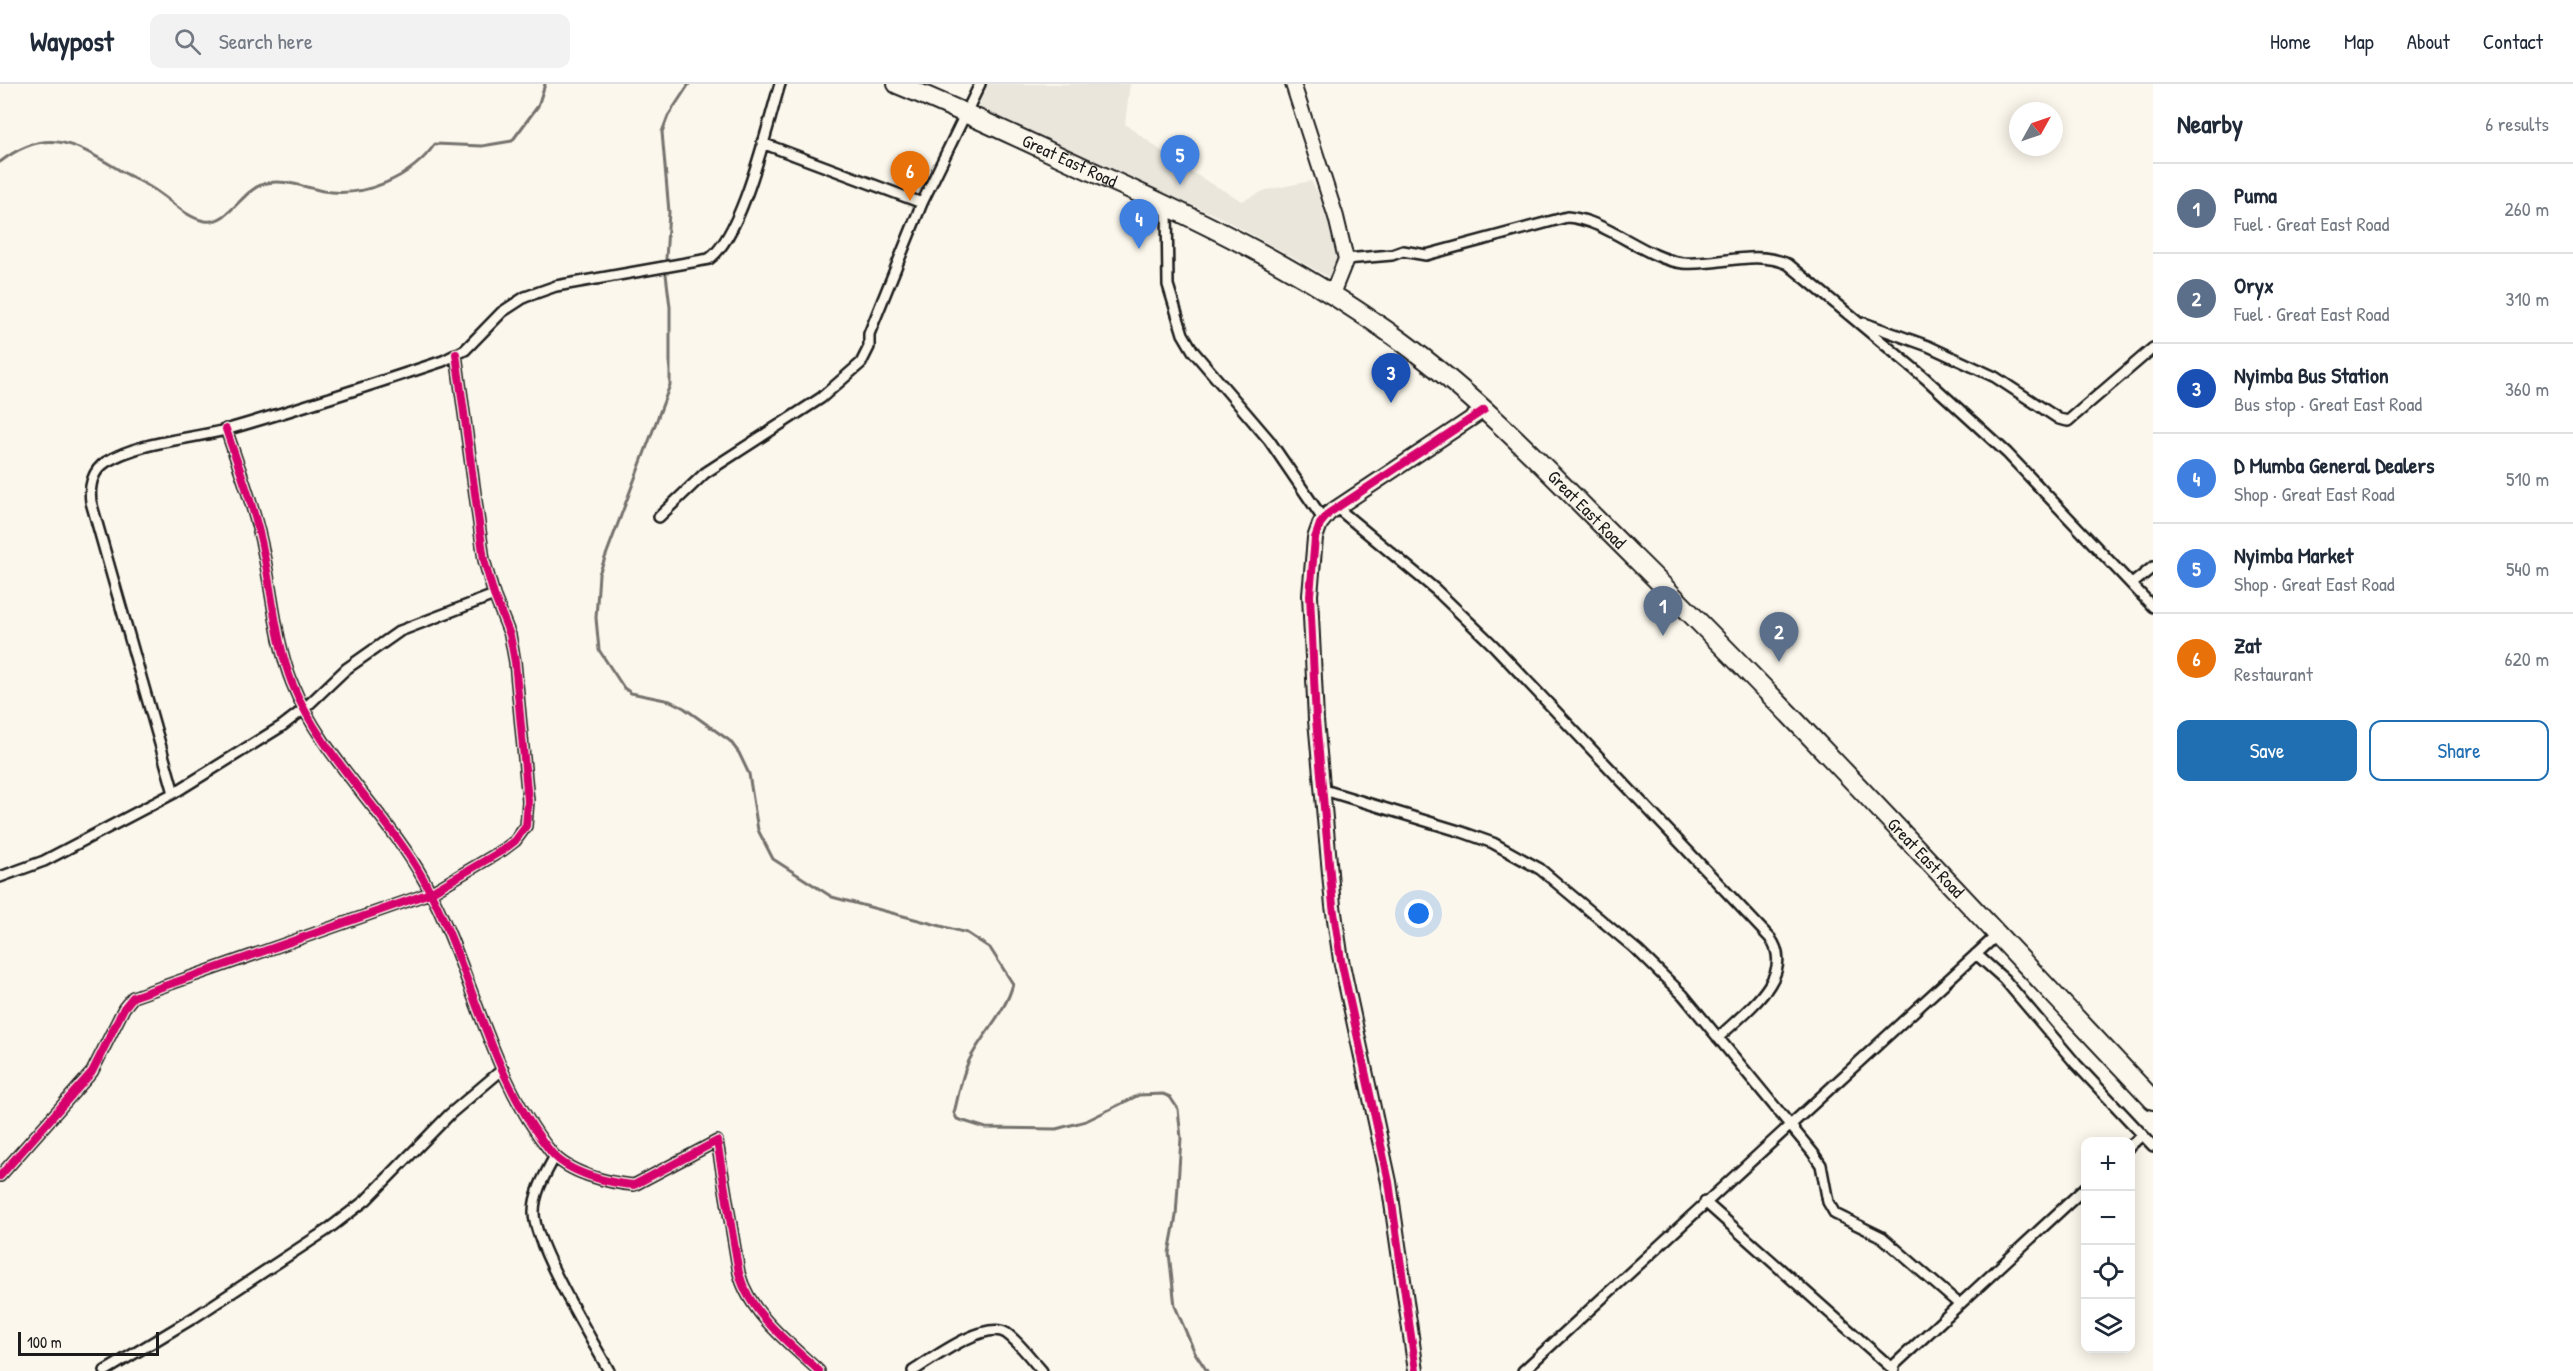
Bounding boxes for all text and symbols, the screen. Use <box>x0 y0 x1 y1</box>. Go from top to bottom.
search box <box>150 14 570 68</box>
text: Waypost <box>30 22 114 60</box>
icon: search <box>171 25 204 58</box>
text: Search here <box>219 26 313 56</box>
text: Home <box>2270 27 2311 56</box>
text: Map <box>2344 27 2374 56</box>
text: About <box>2407 27 2450 56</box>
text: Contact <box>2483 27 2543 56</box>
north arrow <box>2009 102 2063 156</box>
text: Nearby <box>2177 106 2243 141</box>
text: 6 results <box>2485 110 2549 137</box>
street label: Great East Road <box>1018 128 1121 193</box>
pin: 5 <box>1160 135 1200 185</box>
pin: 6 <box>890 152 930 201</box>
text: Puma <box>2234 180 2277 210</box>
text: 1 <box>2193 195 2200 222</box>
text: 260 m <box>2505 195 2549 222</box>
pin: 4 <box>1120 200 1158 249</box>
text: Fuel · Great East Road <box>2234 210 2389 237</box>
text: Oryx <box>2234 270 2274 300</box>
text: 2 <box>2192 285 2201 312</box>
text: 310 m <box>2506 285 2549 312</box>
text: Fuel · Great East Road <box>2234 300 2389 327</box>
pin: 3 <box>1372 354 1410 403</box>
text: Nyimba Bus Station <box>2234 360 2389 390</box>
text: 3 <box>2192 375 2201 402</box>
text: 360 m <box>2505 375 2549 402</box>
text: Bus stop · Great East Road <box>2234 390 2422 417</box>
text: D Mumba General Dealers <box>2234 450 2435 480</box>
street label: Great East Road <box>1542 464 1632 554</box>
text: 4 <box>2193 465 2200 492</box>
text: 510 m <box>2506 465 2549 492</box>
text: Shop · Great East Road <box>2234 480 2395 507</box>
text: Nyimba Market <box>2234 540 2353 570</box>
text: 5 <box>2192 555 2201 582</box>
text: 540 m <box>2506 555 2549 582</box>
text: Shop · Great East Road <box>2234 570 2395 597</box>
pin: 1 <box>1644 586 1682 636</box>
pin: 2 <box>1760 612 1798 662</box>
text: Zat <box>2234 630 2261 660</box>
text: 6 <box>2193 645 2200 672</box>
text: 620 m <box>2505 645 2549 672</box>
text: Restaurant <box>2234 660 2313 687</box>
button: Save <box>2177 720 2357 781</box>
button: Share <box>2369 720 2549 781</box>
street label: Great East Road <box>1882 812 1970 903</box>
your location <box>1404 899 1433 928</box>
map controls <box>2081 1137 2135 1353</box>
button: + <box>2081 1137 2135 1191</box>
button: − <box>2081 1191 2135 1245</box>
button: locate <box>2081 1245 2135 1299</box>
button: layers <box>2081 1299 2135 1353</box>
scale bar <box>18 1329 159 1356</box>
text: 100 m <box>27 1331 62 1353</box>

